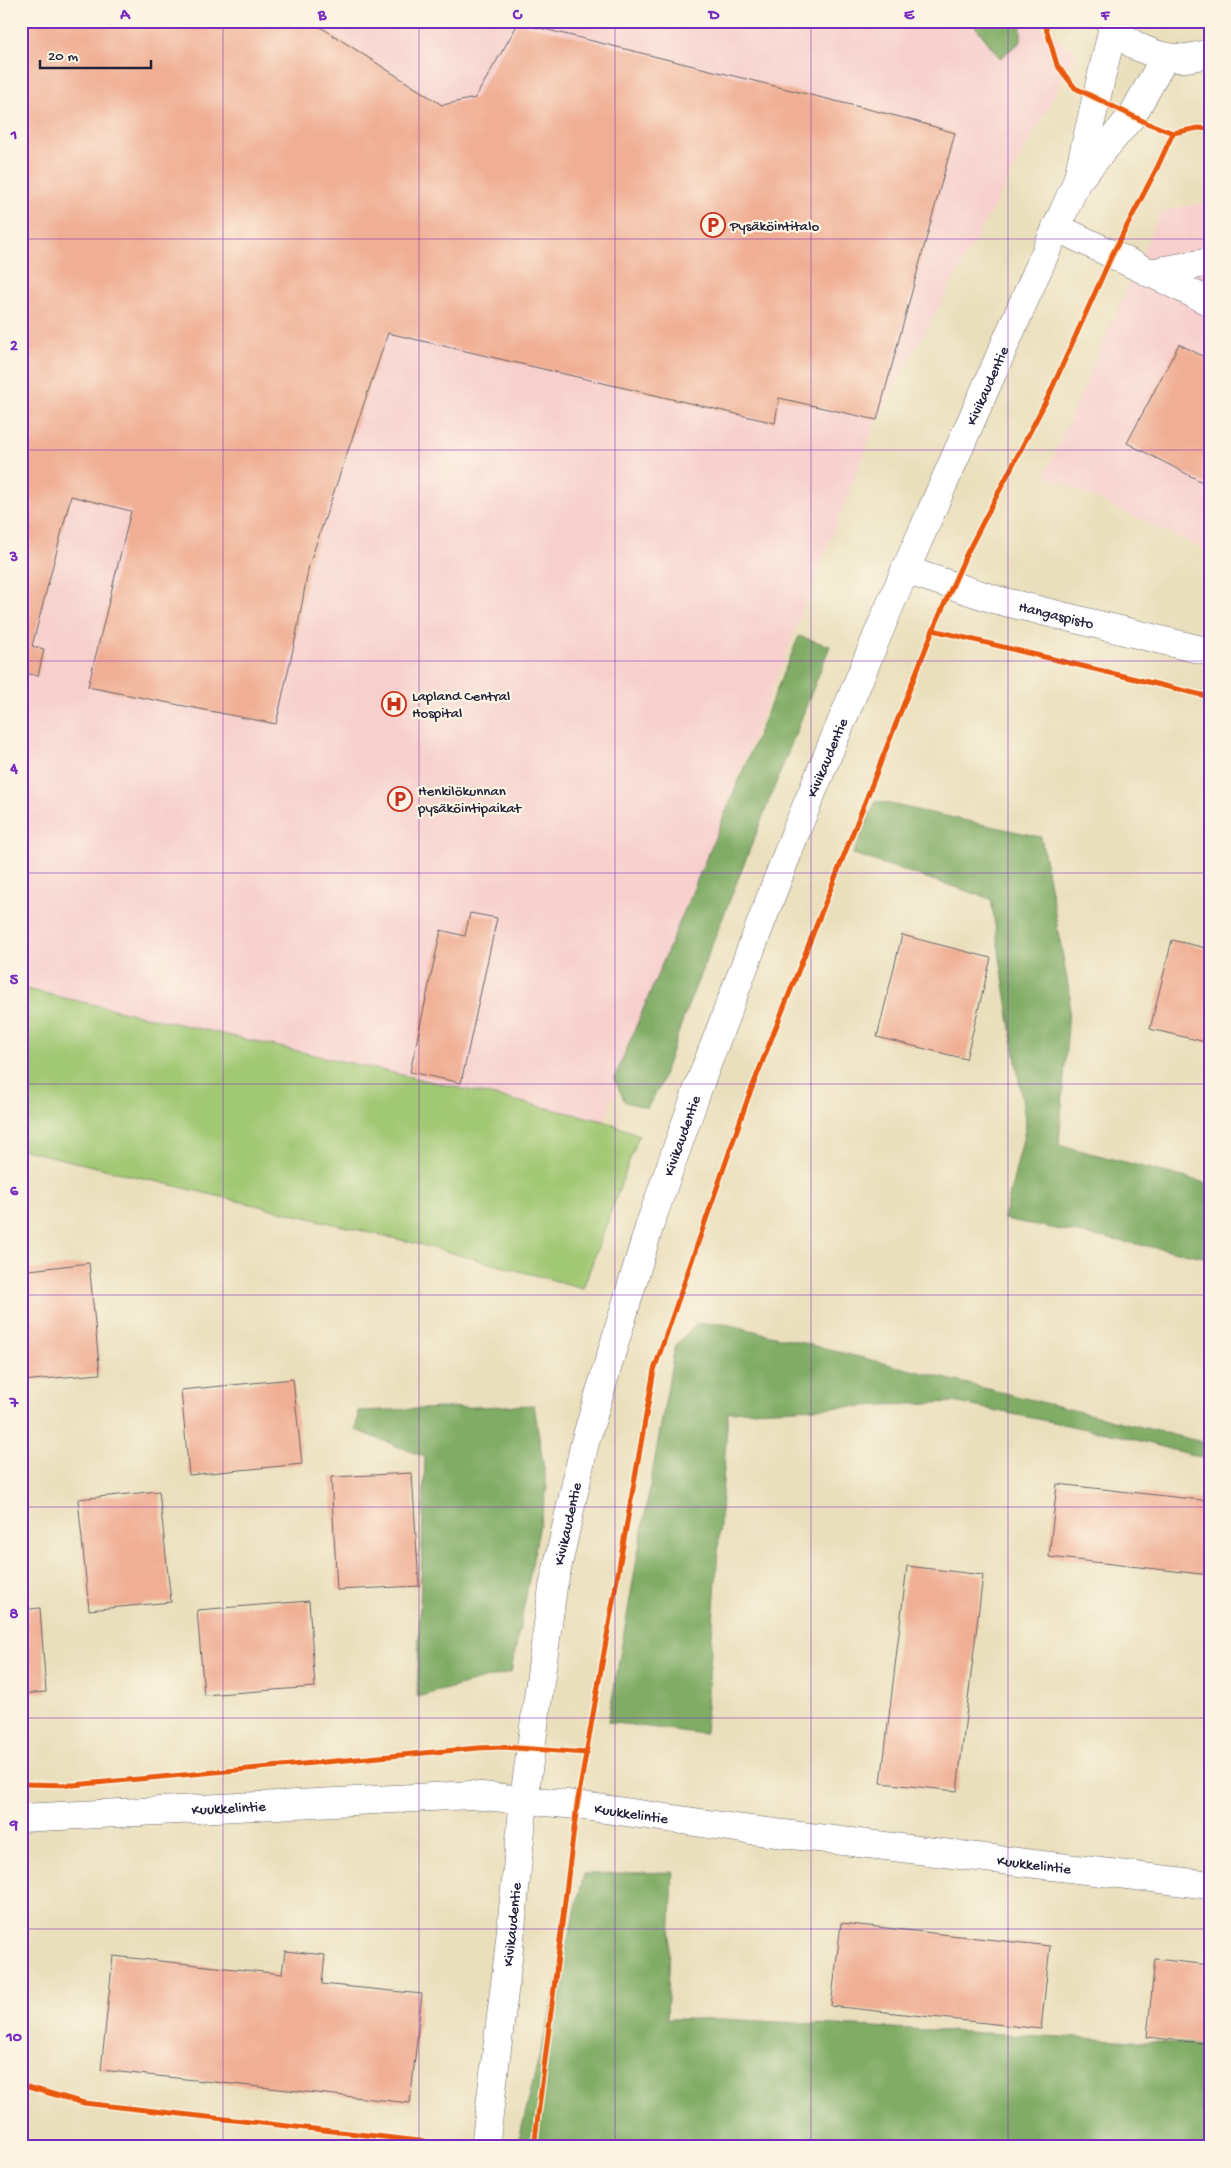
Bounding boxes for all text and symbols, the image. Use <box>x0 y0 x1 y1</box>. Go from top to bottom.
text: A <box>119 7 131 26</box>
text: B <box>317 7 327 26</box>
text: C <box>512 7 523 26</box>
text: D <box>707 7 720 26</box>
text: E <box>904 7 915 26</box>
text: F <box>1100 7 1111 26</box>
scale bar <box>40 38 151 70</box>
text: 20 m <box>48 48 78 66</box>
text: 1 <box>10 127 17 146</box>
parking icon: Pysäköintitalo <box>700 212 726 238</box>
place label: Pysäköintitalo <box>729 218 819 236</box>
text: 2 <box>10 338 18 357</box>
street label: Kivikaudentie <box>963 344 1014 429</box>
text: 3 <box>9 549 18 568</box>
street label: Hangaspisto <box>1017 599 1096 634</box>
place label: Lapland Central Hospital <box>412 688 510 723</box>
hospital icon: Lapland Central Hospital <box>381 691 407 717</box>
street label: Kivikaudentie <box>804 716 853 801</box>
text: 4 <box>9 761 18 780</box>
place label: Henkilökunnan pysäköintipaikat <box>417 783 523 818</box>
parking icon: Henkilökunnan pysäköintipaikat <box>387 786 413 812</box>
text: 5 <box>10 972 19 991</box>
street label: Kivikaudentie <box>661 1093 706 1179</box>
text: 6 <box>10 1183 19 1202</box>
text: 7 <box>9 1395 19 1414</box>
street label: Kivikaudentie <box>551 1481 587 1567</box>
text: 8 <box>10 1606 19 1625</box>
street label: Kuukkelintie <box>191 1798 267 1820</box>
street label: Kuukkelintie <box>593 1801 669 1829</box>
text: 9 <box>9 1817 18 1836</box>
street label: Kuukkelintie <box>996 1853 1072 1879</box>
street label: Kivikaudentie <box>500 1882 527 1968</box>
text: 10 <box>5 2029 22 2048</box>

